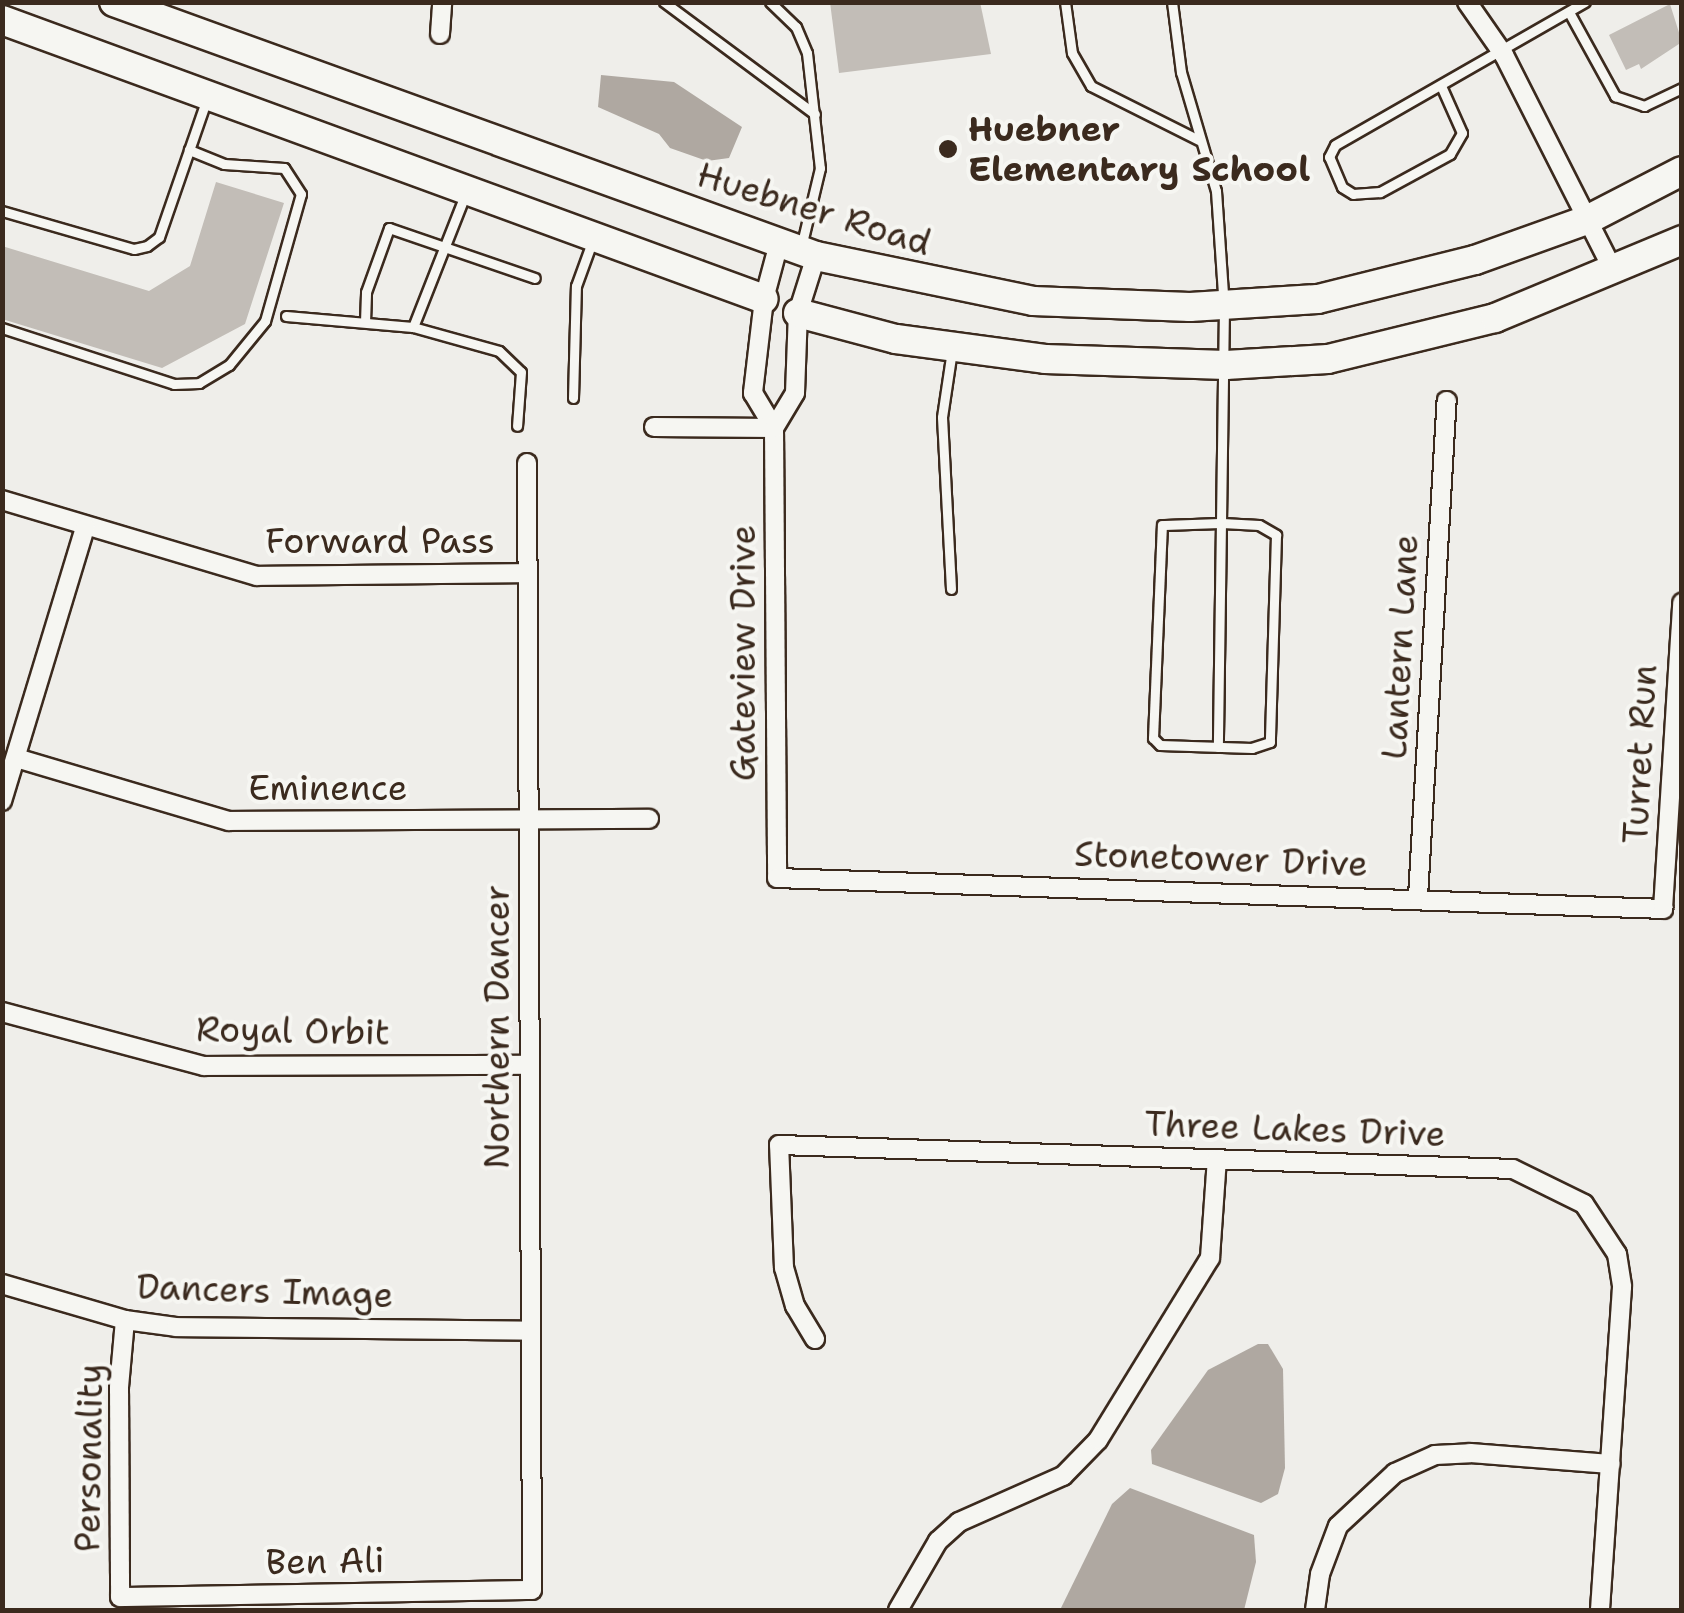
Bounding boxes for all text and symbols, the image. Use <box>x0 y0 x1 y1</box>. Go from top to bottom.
place label: Huebner Elementary School <box>968 108 1310 190</box>
marker: Huebner Elementary School <box>937 138 959 160</box>
street label: Huebner Road <box>692 154 936 264</box>
street label: Forward Pass <box>265 520 495 562</box>
street label: Gateview Drive <box>722 525 764 781</box>
street label: Lantern Lane <box>1373 533 1427 761</box>
street label: Turret Run <box>1614 663 1666 845</box>
street label: Eminence <box>248 767 408 809</box>
street label: Stonetower Drive <box>1073 833 1369 885</box>
street label: Northern Dancer <box>476 885 518 1169</box>
street label: Royal Orbit <box>196 1008 390 1054</box>
street label: Three Lakes Drive <box>1144 1103 1446 1155</box>
street label: Dancers Image <box>136 1266 394 1316</box>
street label: Personality <box>66 1363 112 1553</box>
street label: Ben Ali <box>265 1539 385 1583</box>

